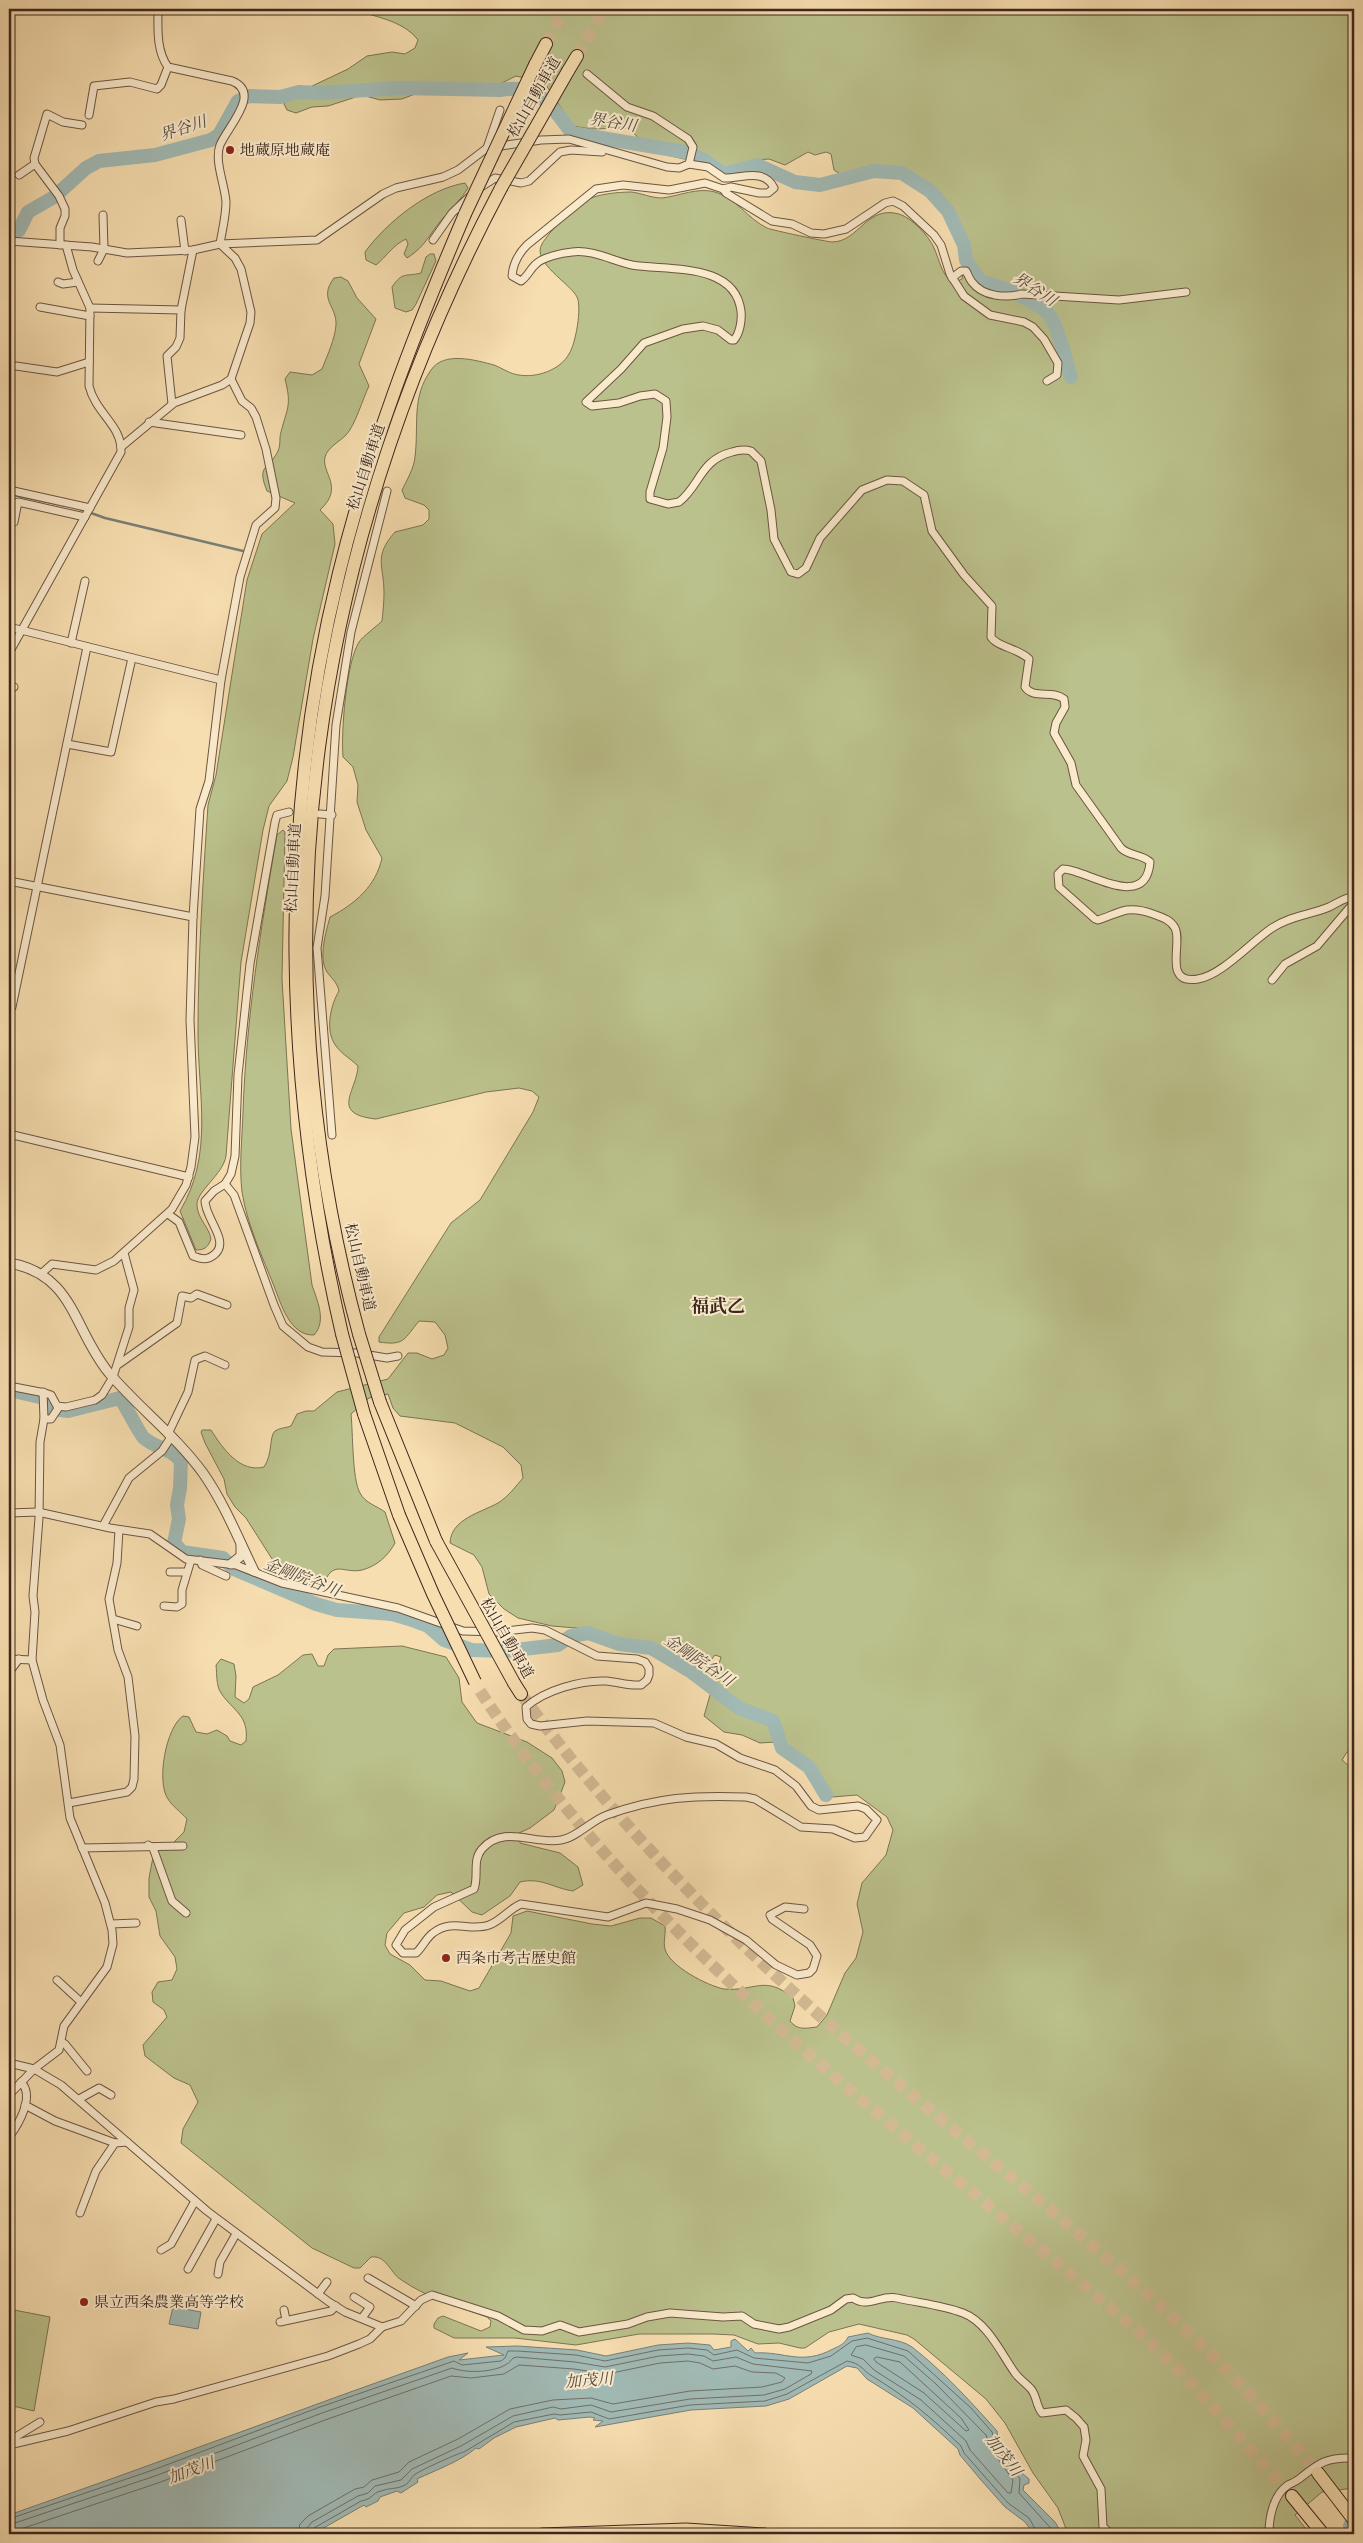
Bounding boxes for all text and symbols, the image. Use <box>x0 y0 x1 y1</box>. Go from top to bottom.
street label: 松山自動車道 <box>504 54 564 140</box>
water label: 界谷川 <box>588 109 640 135</box>
water label: 界谷川 <box>157 111 211 144</box>
place label: 地蔵原地蔵庵 <box>240 141 330 159</box>
marker: 地蔵原地蔵庵 <box>224 144 236 156</box>
water label: 界谷川 <box>1010 268 1062 311</box>
street label: 松山自動車道 <box>344 421 388 513</box>
street label: 松山自動車道 <box>282 823 304 913</box>
street label: 松山自動車道 <box>341 1221 379 1313</box>
district label: 福武乙 <box>691 1296 745 1317</box>
water label: 金剛院谷川 <box>261 1554 345 1601</box>
street label: 松山自動車道 <box>477 1595 537 1681</box>
water label: 金剛院谷川 <box>661 1630 739 1691</box>
place label: 西条市考古歴史館 <box>456 1949 576 1967</box>
marker: 西条市考古歴史館 <box>440 1952 452 1964</box>
place label: 県立西条農業高等学校 <box>94 2293 244 2311</box>
marker: 県立西条農業高等学校 <box>78 2296 90 2308</box>
water label: 加茂川 <box>564 2368 616 2392</box>
water label: 加茂川 <box>982 2430 1027 2481</box>
water label: 加茂川 <box>165 2452 219 2487</box>

